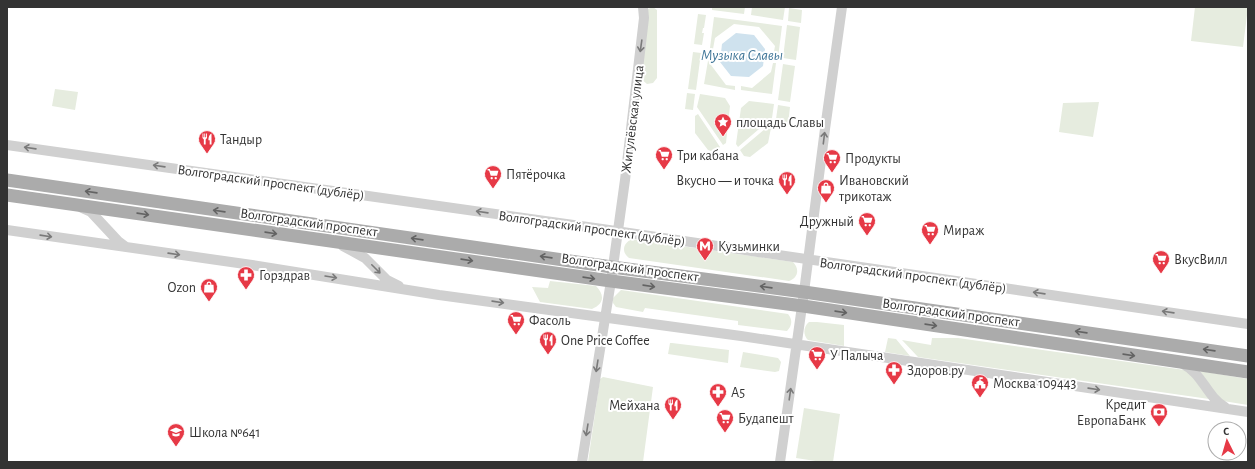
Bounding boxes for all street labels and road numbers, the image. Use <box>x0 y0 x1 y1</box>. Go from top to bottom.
street label: Жигулёвская улица <box>619 64 647 174</box>
street label: Волгоградский проспект (дублёр) <box>176 163 365 203</box>
street label: Волгоградский проспект <box>239 206 379 240</box>
street label: Волгоградский проспект (дублёр) <box>497 209 686 249</box>
street label: Волгоградский проспект <box>560 251 700 285</box>
street label: Волгоградский проспект (дублёр) <box>818 256 1007 296</box>
street label: Волгоградский проспект <box>881 296 1021 330</box>

